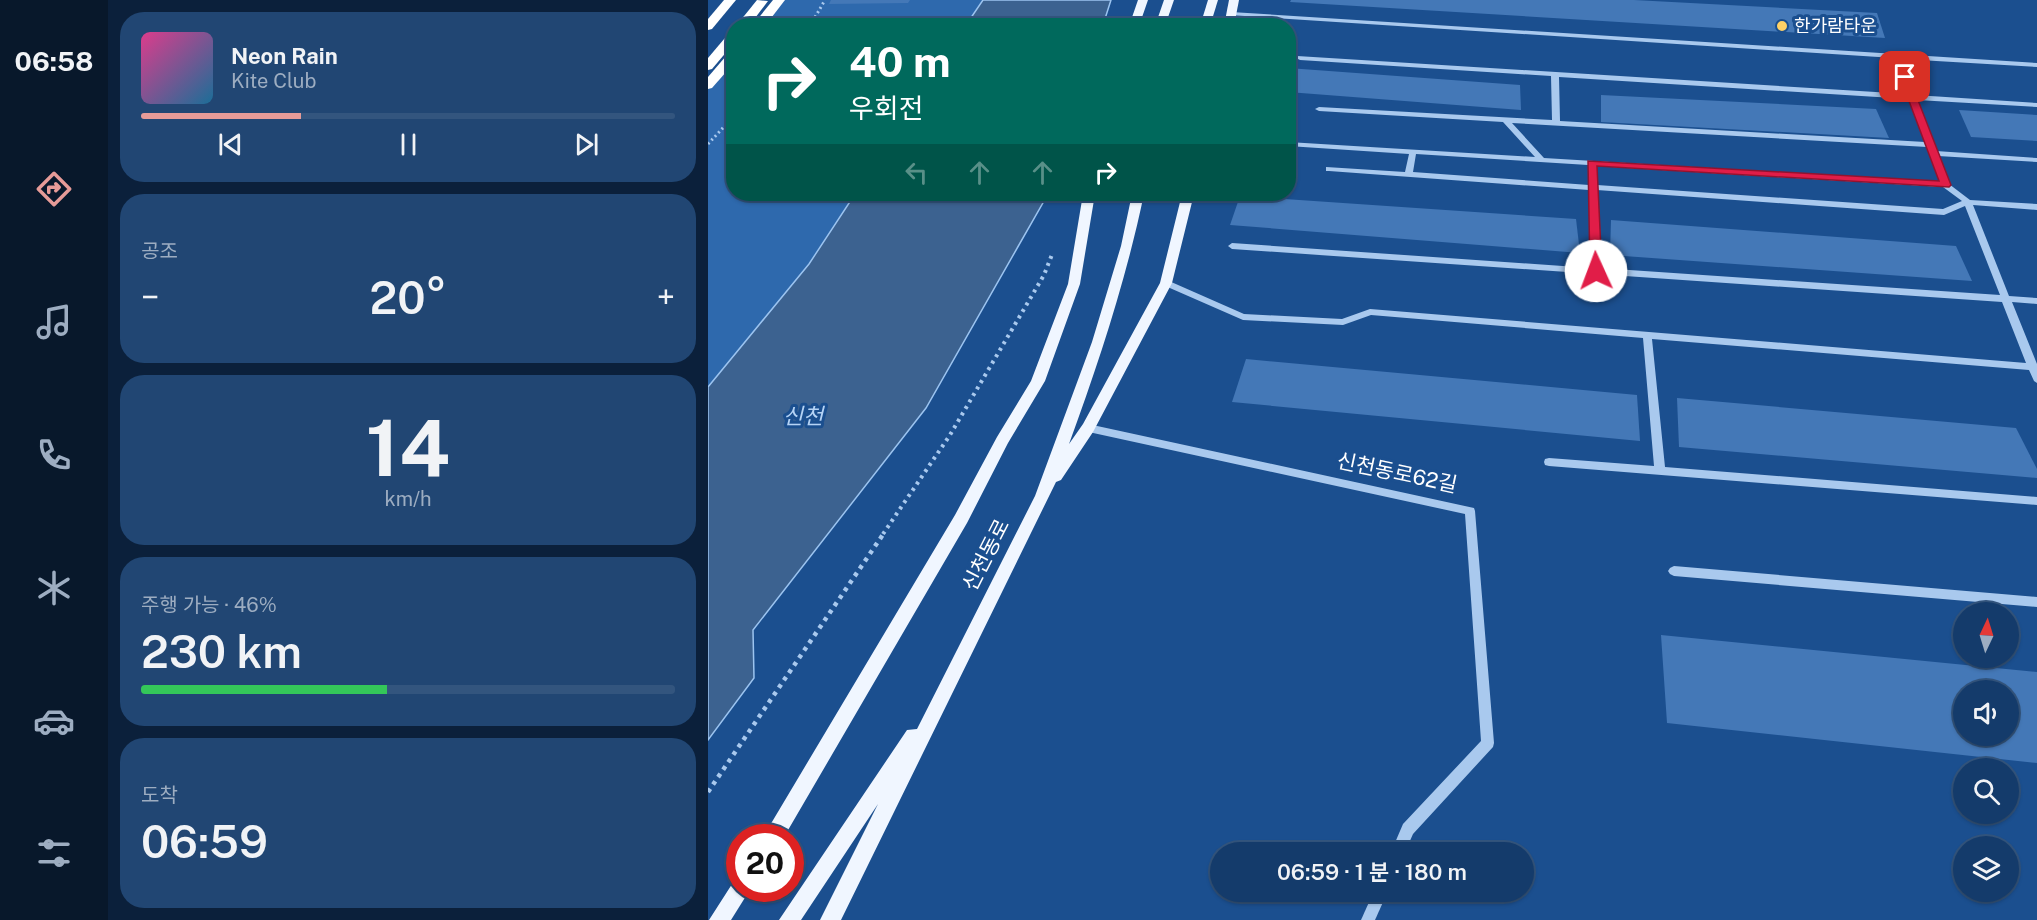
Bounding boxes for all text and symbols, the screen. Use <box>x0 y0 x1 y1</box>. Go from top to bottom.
place label: 한가람타운 <box>1794 15 1877 36</box>
marker: 한가람타운 <box>1775 19 1789 33</box>
text: 40 m <box>849 37 951 86</box>
icon: right <box>750 42 828 120</box>
text: Neon Rain <box>231 43 338 69</box>
text: 06:58 <box>15 45 93 77</box>
pin <box>1879 51 1930 102</box>
icon: arrive <box>1888 60 1921 93</box>
text: Kite Club <box>231 69 316 93</box>
text: 우회전 <box>849 92 924 124</box>
icon: previous <box>214 128 247 161</box>
icon: pause <box>392 128 425 161</box>
icon: next <box>570 128 603 161</box>
icon: left <box>900 156 933 189</box>
icon: ahead <box>963 156 996 189</box>
icon: ahead <box>1026 156 1059 189</box>
icon: right <box>1089 156 1122 189</box>
icon: directions <box>33 168 75 210</box>
text: 공조 <box>141 239 178 263</box>
position arrow <box>1564 239 1628 303</box>
text: 20° <box>369 271 447 324</box>
text: − <box>141 278 159 316</box>
text: + <box>657 278 675 316</box>
icon: music <box>33 301 75 343</box>
text: 14 <box>366 402 450 494</box>
water label: 신천 <box>783 403 826 429</box>
icon: phone <box>33 434 75 476</box>
street label: 신천동로62길 <box>1335 448 1459 497</box>
text: km/h <box>384 487 432 511</box>
street label: 신천동로 <box>957 515 1014 595</box>
icon: climate <box>33 567 75 609</box>
text: 주행 가능 · 46% <box>141 593 277 617</box>
north arrow <box>1953 602 2019 668</box>
map controls <box>1953 602 2019 902</box>
text: 230 km <box>141 625 302 678</box>
button: sound <box>1953 680 2019 746</box>
icon: car <box>33 700 75 742</box>
button: search <box>1953 758 2019 824</box>
text: 도착 <box>141 783 178 807</box>
text: 06:59 <box>141 815 268 868</box>
speed limit sign: 20 <box>726 824 804 902</box>
icon: filters <box>33 832 75 874</box>
button: layers <box>1953 836 2019 902</box>
text: 06:59 · 1 분 · 180 m <box>1277 859 1467 885</box>

